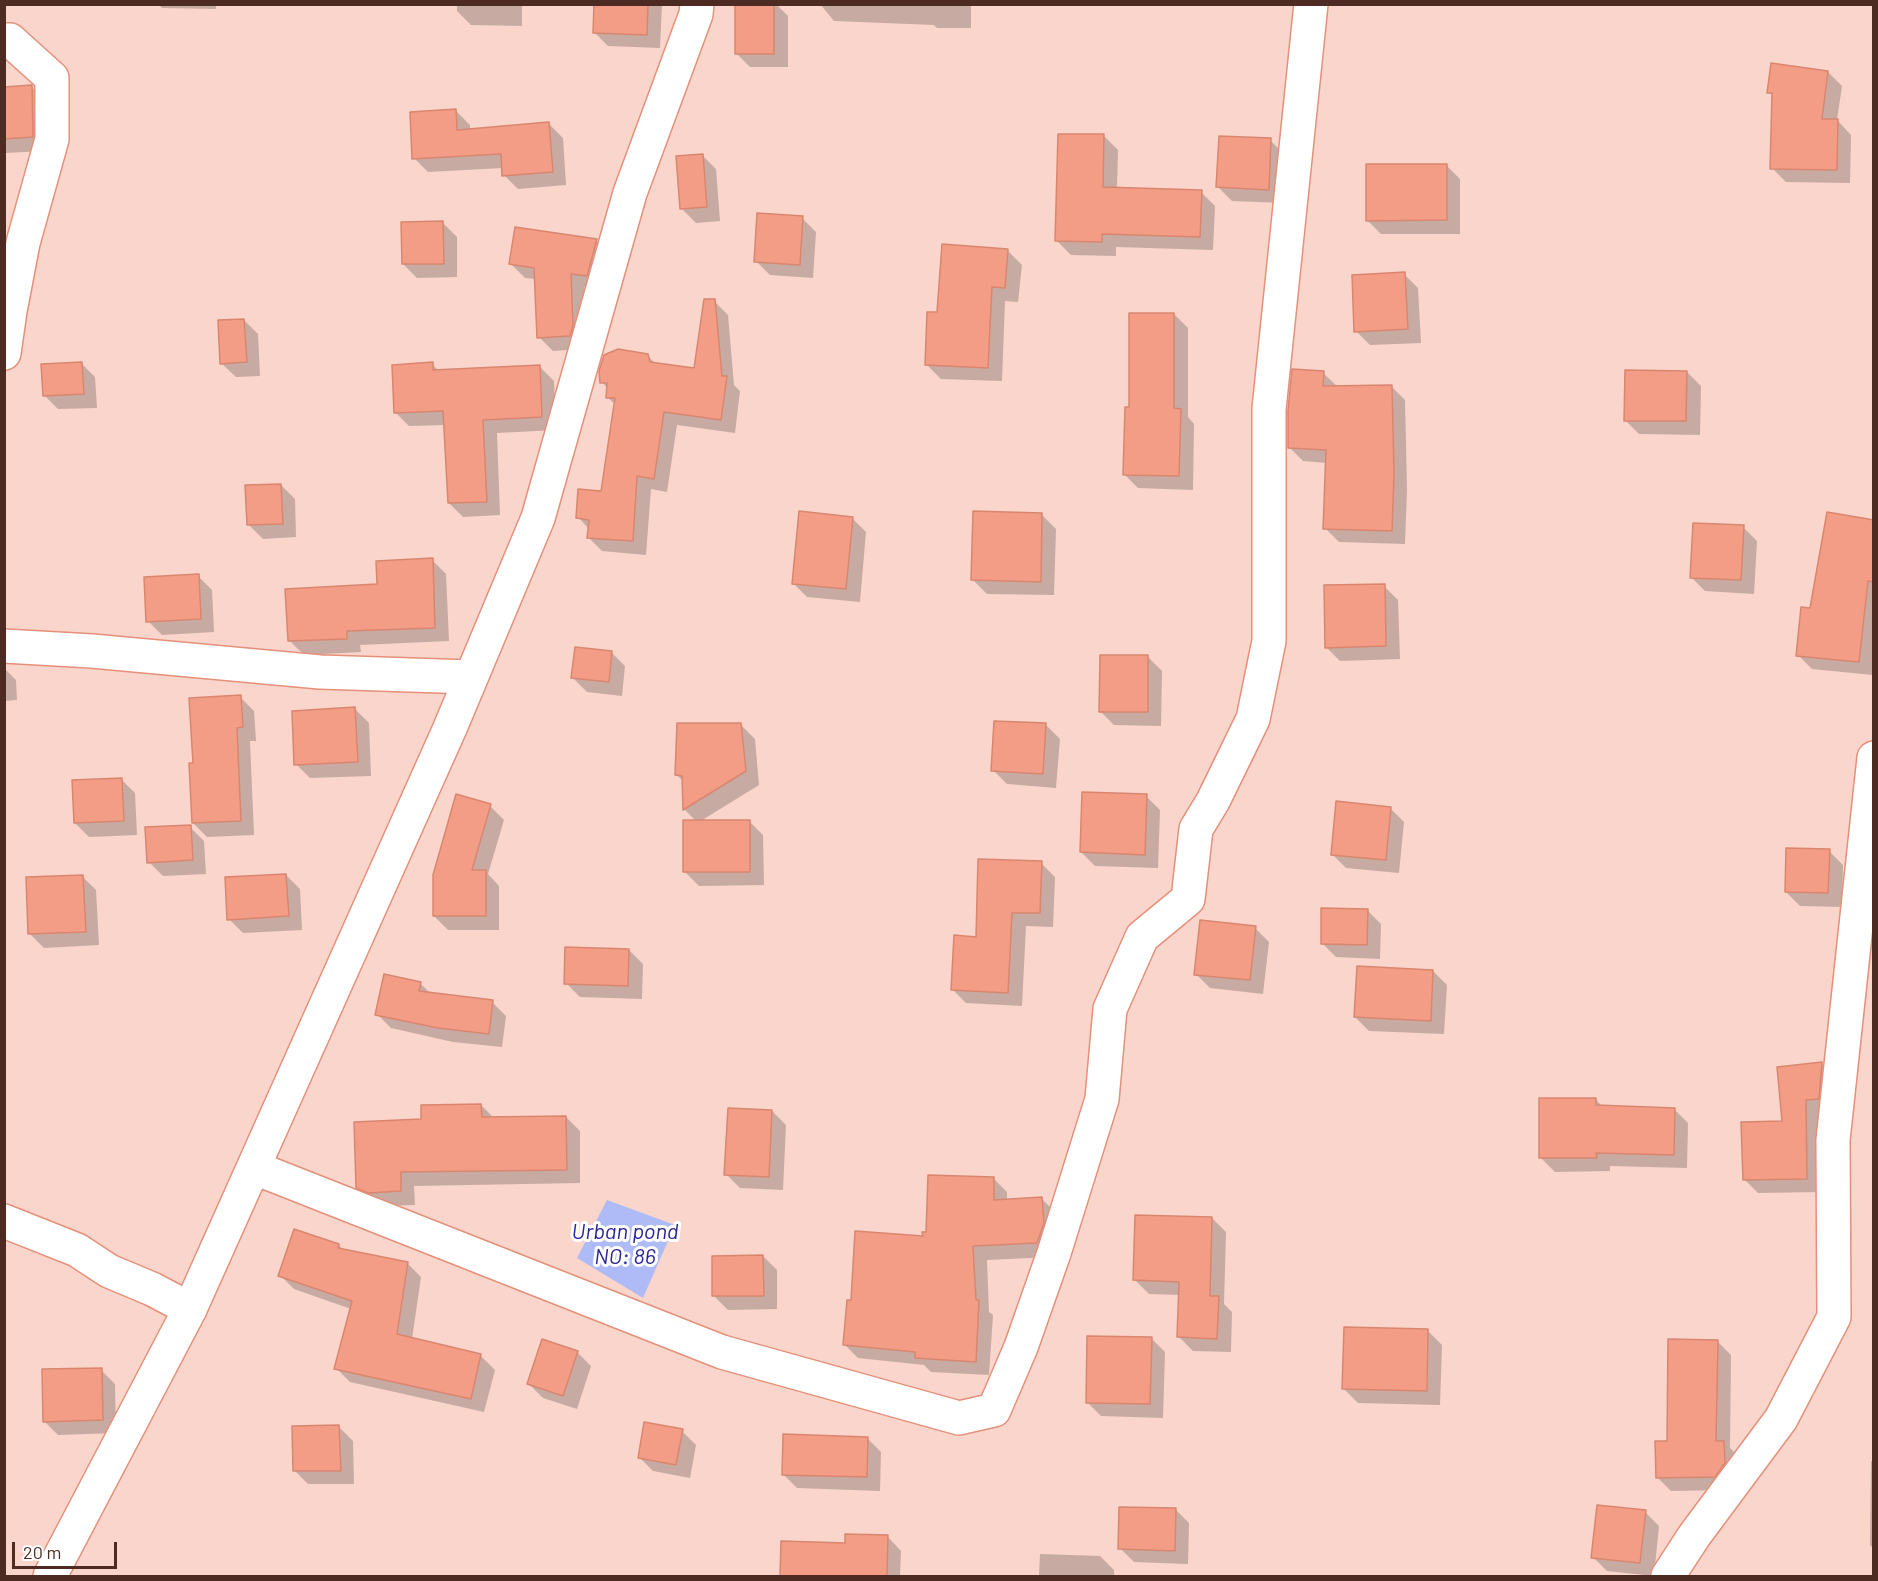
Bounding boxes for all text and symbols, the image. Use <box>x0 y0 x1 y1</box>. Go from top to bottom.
water label: Urban pond NO: 86 <box>572 1219 678 1270</box>
scale bar <box>15 1530 120 1568</box>
text: 20 m <box>23 1541 61 1563</box>

